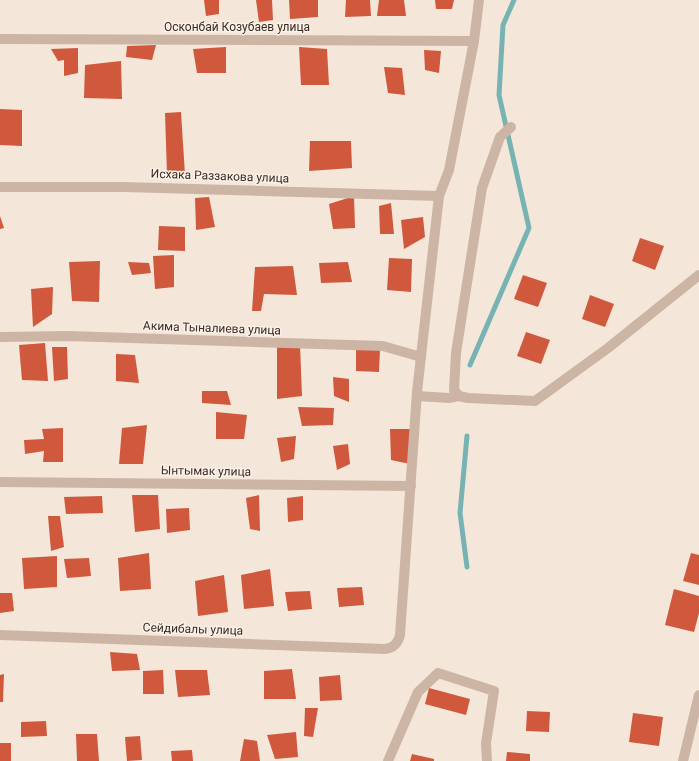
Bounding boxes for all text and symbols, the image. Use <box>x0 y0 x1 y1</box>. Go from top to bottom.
street label: Осконбай Козубаев улица <box>164 20 310 34</box>
street label: Исхака Раззакова улица <box>151 167 289 185</box>
street label: Акима Тыналиева улица <box>143 319 281 337</box>
street label: Ынтымак улица <box>161 463 251 479</box>
street label: Сейдибалы улица <box>142 620 244 638</box>

